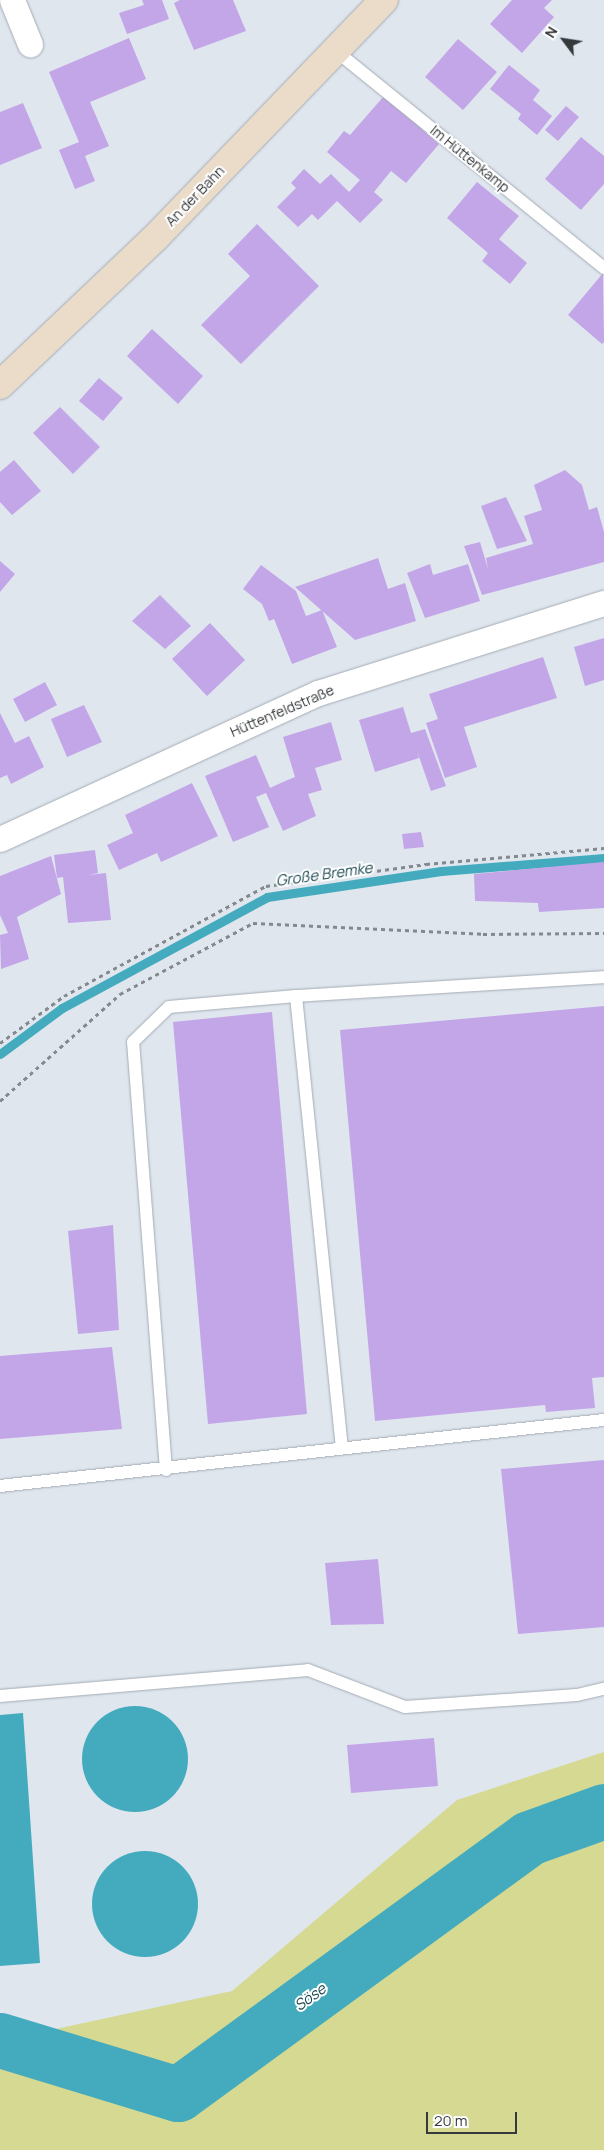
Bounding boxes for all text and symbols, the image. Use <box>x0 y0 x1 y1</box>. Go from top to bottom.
north arrow <box>539 15 589 65</box>
text: N <box>540 23 561 41</box>
street label: Im Hüttenkamp <box>427 122 513 196</box>
street label: An der Bahn <box>162 162 228 230</box>
street label: Hüttenfeldstraße <box>228 682 336 740</box>
water label: Große Bremke <box>275 858 373 890</box>
water label: Söse <box>291 1980 329 2014</box>
scale bar <box>429 2102 520 2134</box>
text: 20 m <box>434 2110 467 2131</box>

